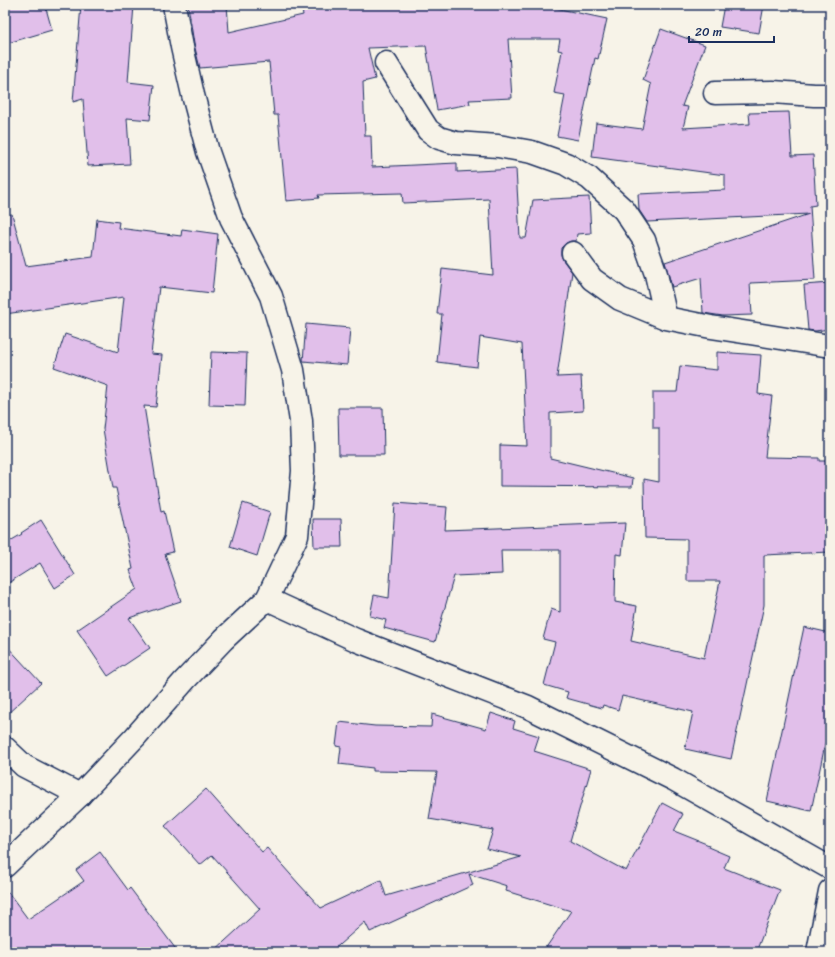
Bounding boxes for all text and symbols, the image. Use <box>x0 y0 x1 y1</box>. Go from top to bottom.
scale bar <box>689 18 774 44</box>
text: 20 m <box>695 21 722 43</box>

